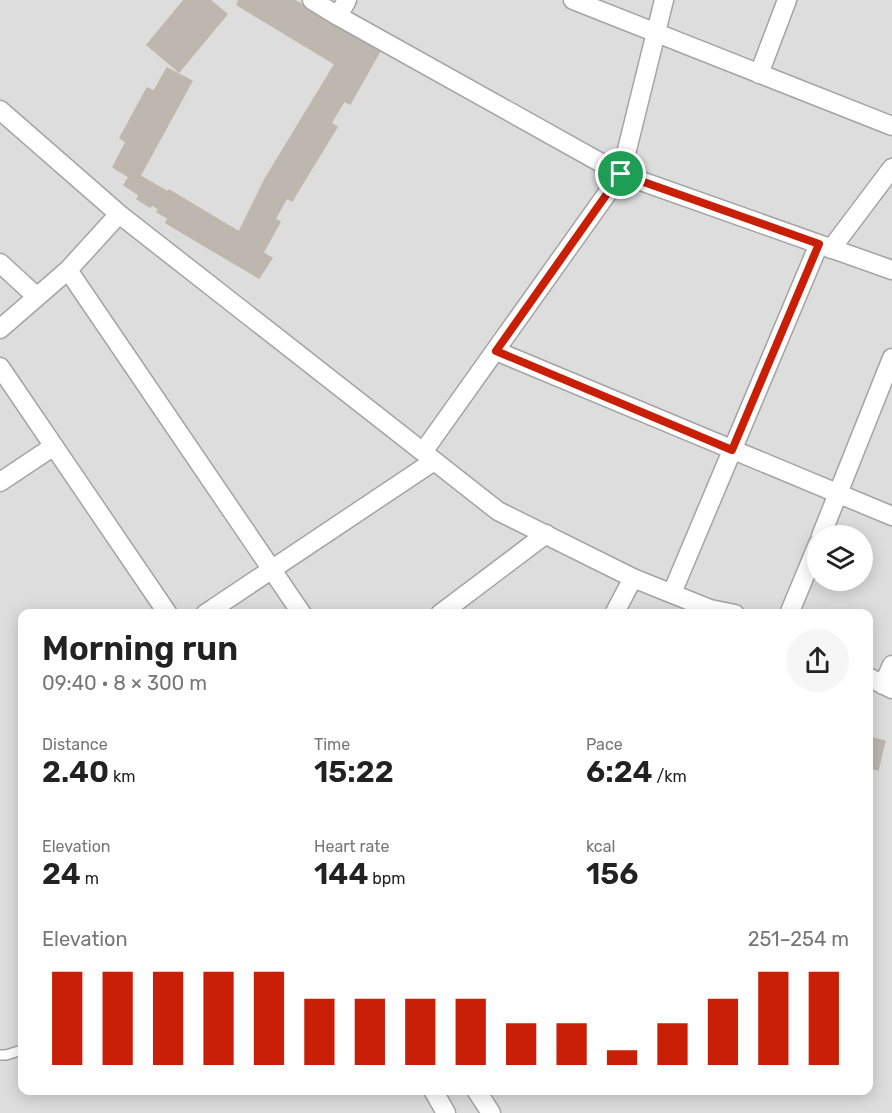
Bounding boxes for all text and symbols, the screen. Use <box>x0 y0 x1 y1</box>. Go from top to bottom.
pin <box>595 148 646 199</box>
icon: arrive <box>604 157 637 190</box>
map controls <box>807 525 873 591</box>
button: layers <box>807 525 873 591</box>
text: Morning run <box>42 629 238 668</box>
button: share <box>786 629 849 692</box>
text: 09:40 · 8 × 300 m <box>42 671 207 695</box>
text: Distance <box>42 735 108 754</box>
text: Time <box>314 735 350 754</box>
text: Pace <box>586 735 623 754</box>
text: 2.40 <box>42 754 109 790</box>
text: 15:22 <box>314 754 394 790</box>
text: 6:24 <box>586 754 653 790</box>
text: km <box>109 767 135 786</box>
text: /km <box>653 767 687 786</box>
text: Elevation <box>42 837 111 856</box>
text: Heart rate <box>314 837 389 856</box>
text: kcal <box>586 837 615 856</box>
text: 24 <box>42 856 81 892</box>
text: 144 <box>314 856 368 892</box>
text: 156 <box>586 856 638 892</box>
text: m <box>81 869 99 888</box>
text: bpm <box>368 869 406 888</box>
text: Elevation <box>42 927 128 951</box>
text: 251–254 m <box>748 927 849 951</box>

